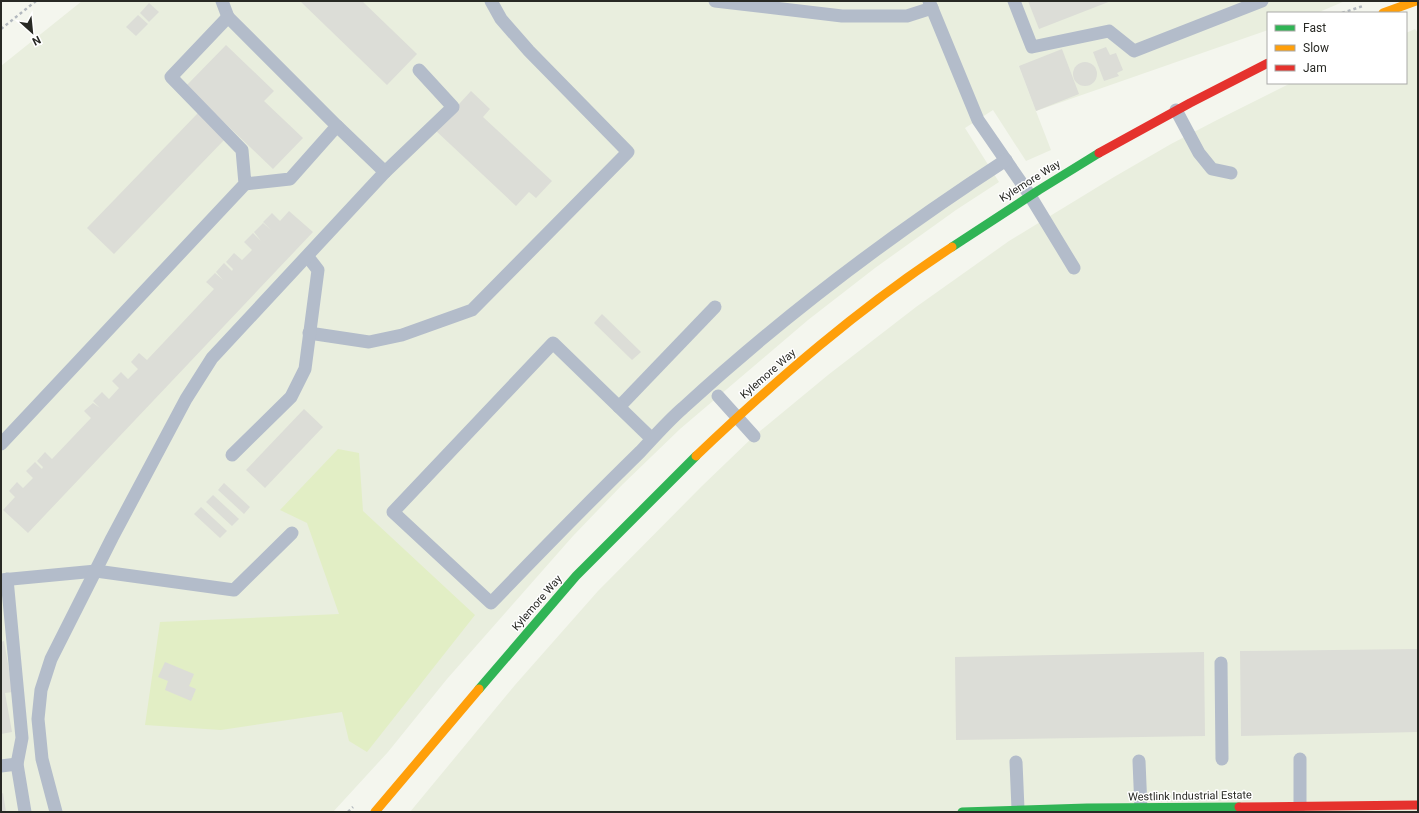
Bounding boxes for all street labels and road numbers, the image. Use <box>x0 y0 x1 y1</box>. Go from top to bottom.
street label: Kylemore Way <box>997 157 1063 205</box>
street label: Kylemore Way <box>738 346 799 402</box>
street label: Kylemore Way <box>509 572 565 633</box>
street label: Westlink Industrial Estate <box>1128 788 1252 804</box>

